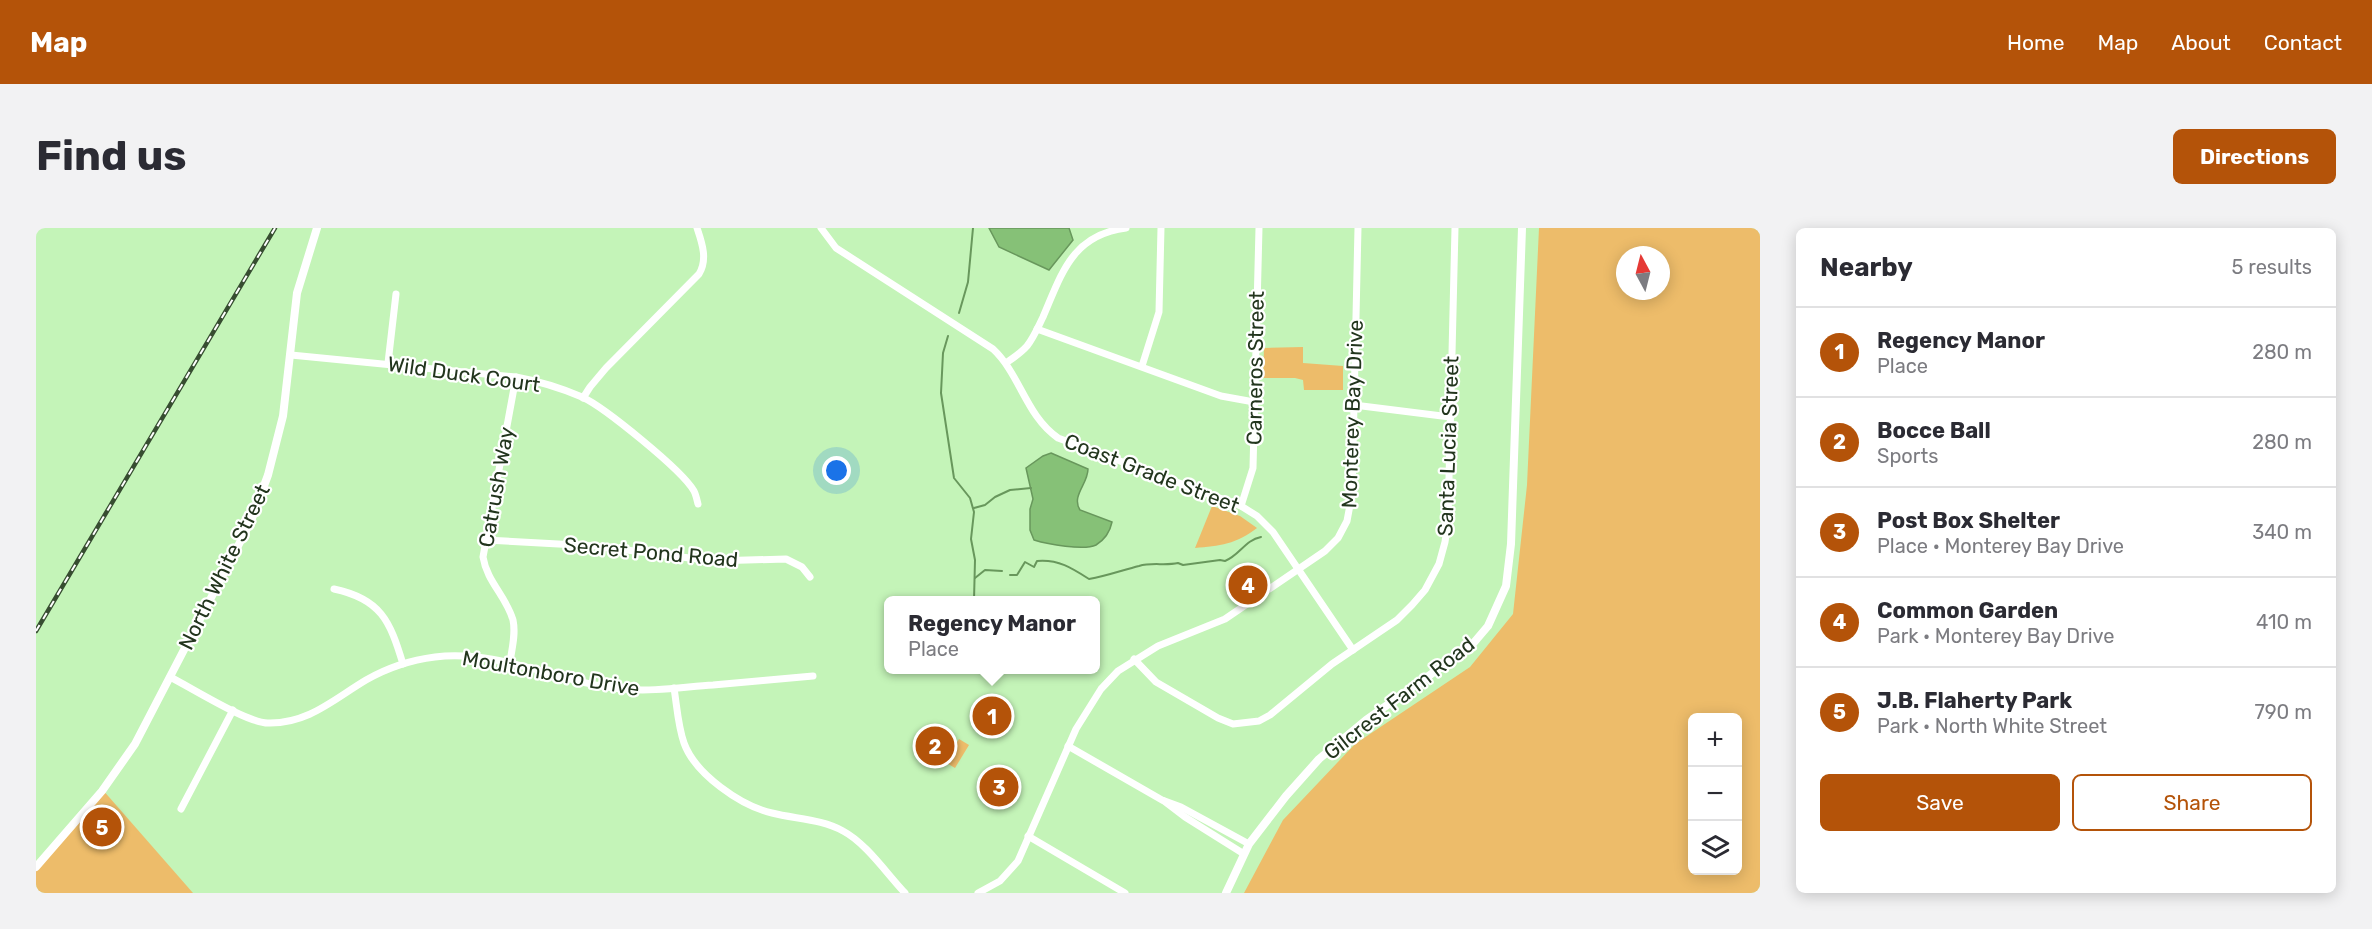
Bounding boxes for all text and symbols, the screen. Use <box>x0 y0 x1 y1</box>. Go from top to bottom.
text: Map <box>30 26 87 59</box>
text: Home <box>2007 30 2064 55</box>
text: Map <box>2097 30 2138 55</box>
text: About <box>2171 30 2231 55</box>
text: Contact <box>2264 30 2342 55</box>
button: Directions <box>2173 129 2336 184</box>
text: Find us <box>36 131 187 181</box>
north arrow <box>1616 246 1670 300</box>
text: Nearby <box>1820 252 1913 283</box>
text: 5 results <box>2231 255 2312 279</box>
street label: Carneros Street <box>1241 291 1269 445</box>
street label: Monterey Bay Drive <box>1336 319 1368 509</box>
text: Regency Manor <box>1877 327 2045 354</box>
text: 1 <box>1835 340 1844 364</box>
text: 280 m <box>2252 340 2312 364</box>
street label: Wild Duck Court <box>386 351 542 397</box>
text: Place <box>1877 354 1928 378</box>
street label: Santa Lucia Street <box>1432 355 1464 537</box>
text: Bocce Ball <box>1877 417 1991 444</box>
street label: Catrush Way <box>473 424 519 549</box>
street label: Coast Grade Street <box>1061 428 1243 518</box>
text: 2 <box>1833 430 1846 454</box>
text: 280 m <box>2252 430 2312 454</box>
text: Sports <box>1877 444 1938 468</box>
your location <box>822 456 851 485</box>
street label: North White Street <box>173 480 275 654</box>
text: Post Box Shelter <box>1877 507 2060 534</box>
text: 3 <box>1833 520 1846 544</box>
text: 340 m <box>2252 520 2312 544</box>
street label: Secret Pond Road <box>563 532 739 572</box>
text: Place · Monterey Bay Drive <box>1877 534 2124 558</box>
pin: 4 <box>1228 562 1268 608</box>
popup <box>884 596 1100 674</box>
text: Common Garden <box>1877 597 2058 624</box>
text: Regency Manor <box>908 610 1076 637</box>
text: 4 <box>1833 610 1846 634</box>
text: 410 m <box>2256 610 2312 634</box>
text: Park · Monterey Bay Drive <box>1877 624 2115 648</box>
street label: Gilcrest Farm Road <box>1319 631 1479 765</box>
text: Place <box>908 637 959 661</box>
street label: Moultonboro Drive <box>460 645 642 701</box>
text: J.B. Flaherty Park <box>1877 687 2072 714</box>
pin: 1 <box>972 694 1012 738</box>
text: 5 <box>1833 700 1846 724</box>
text: 790 m <box>2255 700 2312 724</box>
map controls <box>1688 713 1742 875</box>
button: + <box>1688 713 1742 767</box>
text: Park · North White Street <box>1877 714 2107 738</box>
pin: 2 <box>916 724 954 768</box>
pin: 3 <box>980 764 1018 810</box>
button: − <box>1688 767 1742 821</box>
button: Save <box>1820 774 2060 831</box>
button: Share <box>2072 774 2312 831</box>
pin: 5 <box>82 804 122 850</box>
button: layers <box>1688 821 1742 875</box>

